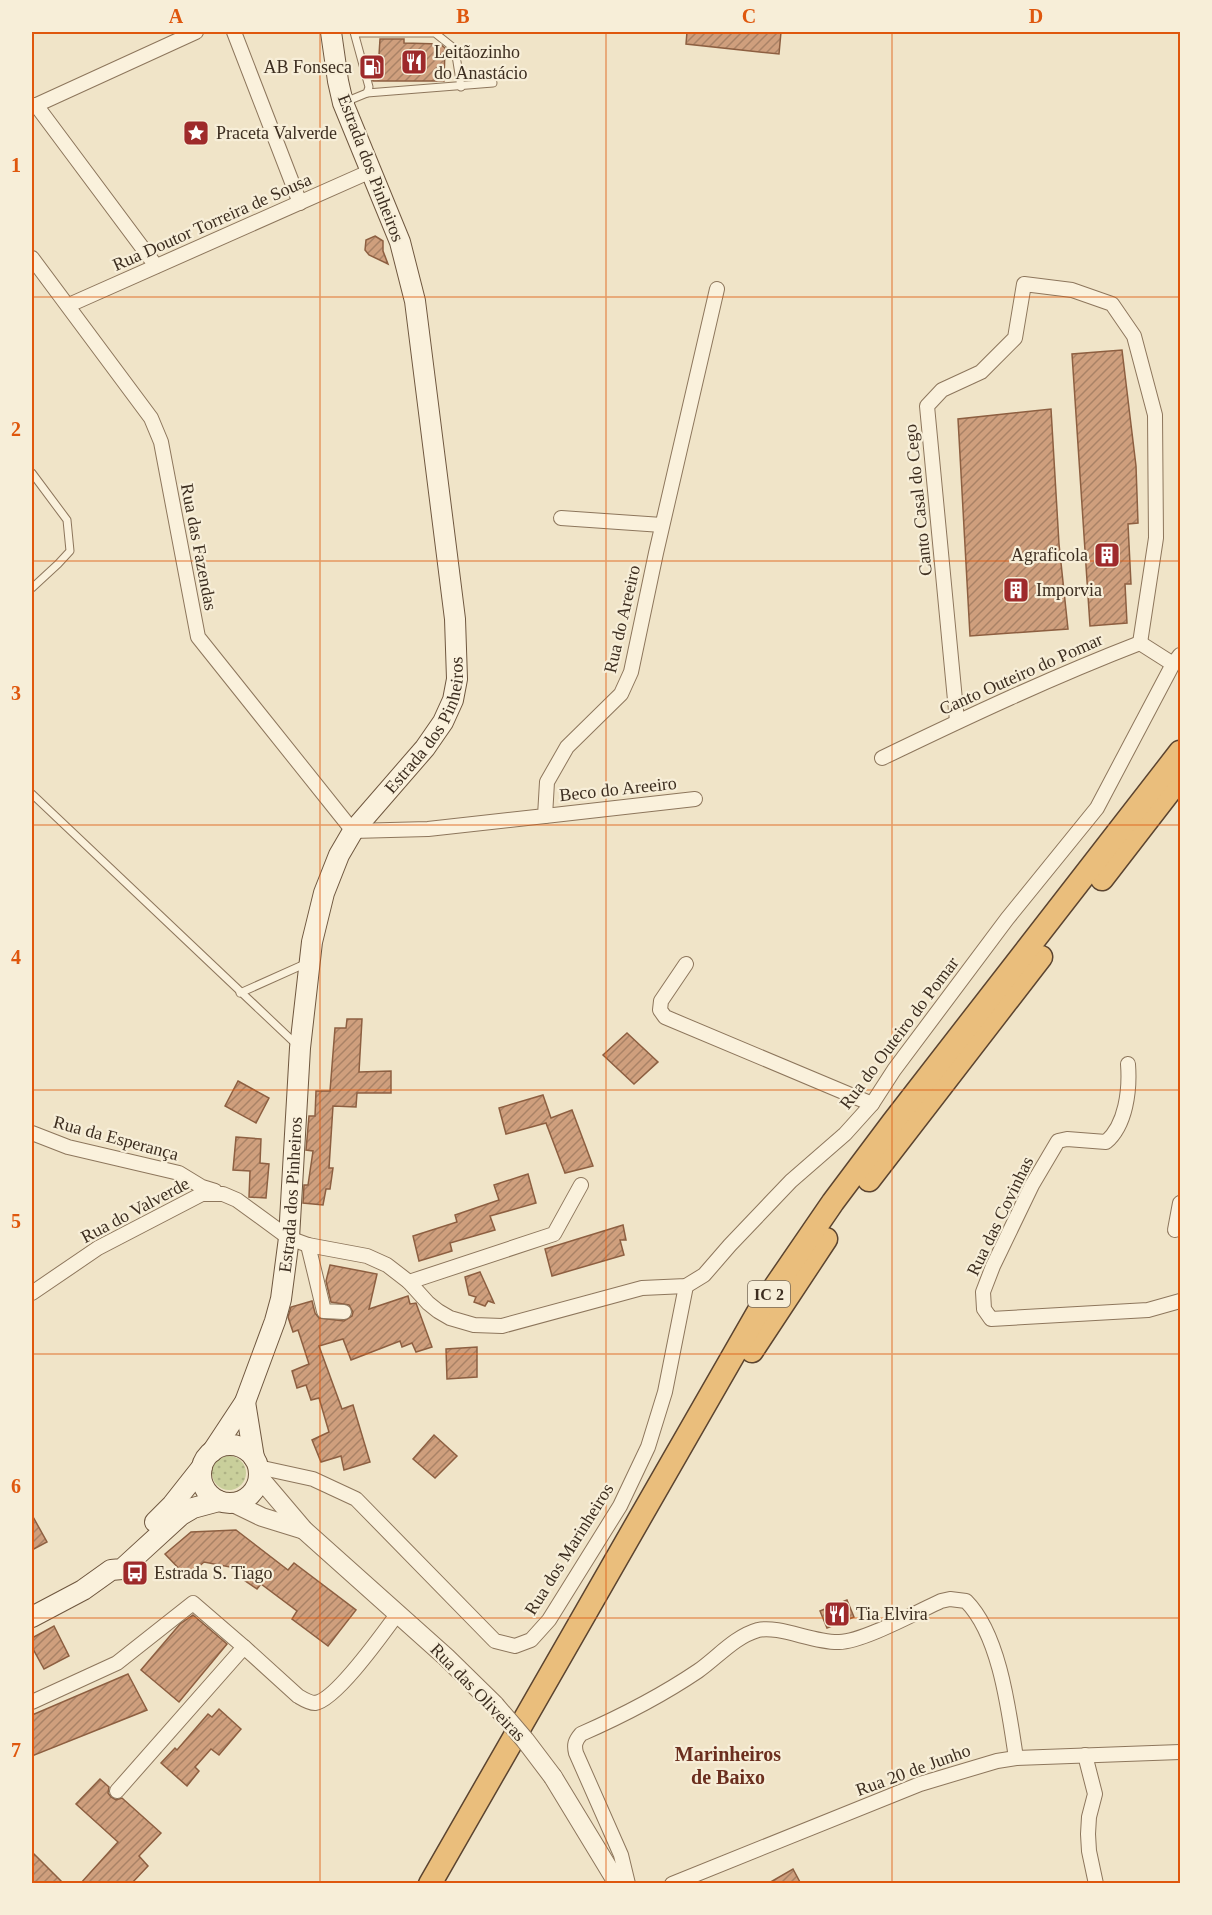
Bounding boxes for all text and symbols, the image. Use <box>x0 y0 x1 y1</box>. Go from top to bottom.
text: A <box>169 5 184 27</box>
text: B <box>456 5 470 27</box>
text: C <box>742 5 756 27</box>
text: D <box>1029 5 1043 27</box>
place label: Leitãozinho do Anastácio <box>434 42 527 83</box>
restaurant icon: Leitãozinho do Anastácio <box>399 47 429 77</box>
fuel station icon: AB Fonseca <box>357 52 387 82</box>
place label: AB Fonseca <box>264 57 352 77</box>
street label: Estrada dos Pinheiros <box>334 92 408 244</box>
place icon: Praceta Valverde <box>181 118 211 148</box>
place label: Praceta Valverde <box>216 123 337 143</box>
text: 1 <box>11 154 21 176</box>
street label: Rua Doutor Torreira de Sousa <box>110 169 314 275</box>
text: 2 <box>11 418 21 440</box>
street label: Canto Casal do Cego <box>900 423 936 577</box>
street label: Rua das Fazendas <box>177 482 221 612</box>
building icon: Agraficola <box>1092 540 1122 570</box>
place label: Agraficola <box>1011 545 1088 565</box>
street label: Rua do Areeiro <box>600 563 644 675</box>
building icon: Imporvia <box>1001 575 1031 605</box>
place label: Imporvia <box>1036 580 1102 600</box>
street label: Canto Outeiro do Pomar <box>936 629 1106 719</box>
street label: Estrada dos Pinheiros <box>380 656 467 797</box>
text: 3 <box>11 682 21 704</box>
street label: Beco do Areeiro <box>558 773 678 805</box>
text: 4 <box>11 946 21 968</box>
street label: Rua do Outeiro do Pomar <box>835 953 963 1113</box>
street label: Rua da Esperança <box>51 1112 181 1164</box>
street label: Estrada dos Pinheiros <box>275 1116 306 1274</box>
street label: Rua das Covinhas <box>963 1153 1037 1279</box>
street label: Rua do Valverde <box>77 1173 193 1247</box>
text: 5 <box>11 1210 21 1232</box>
road number: IC 2 <box>748 1281 790 1307</box>
text: 6 <box>11 1475 21 1497</box>
street label: Rua dos Marinheiros <box>521 1480 617 1618</box>
bus stop icon: Estrada S. Tiago <box>120 1558 150 1588</box>
place label: Estrada S. Tiago <box>154 1563 273 1583</box>
restaurant icon: Tia Elvira <box>822 1599 852 1629</box>
place label: Tia Elvira <box>856 1604 928 1624</box>
street label: Rua das Oliveiras <box>426 1639 530 1745</box>
text: 7 <box>11 1739 21 1761</box>
street label: Rua 20 de Junho <box>853 1740 973 1800</box>
district label: Marinheiros de Baixo <box>675 1743 781 1788</box>

